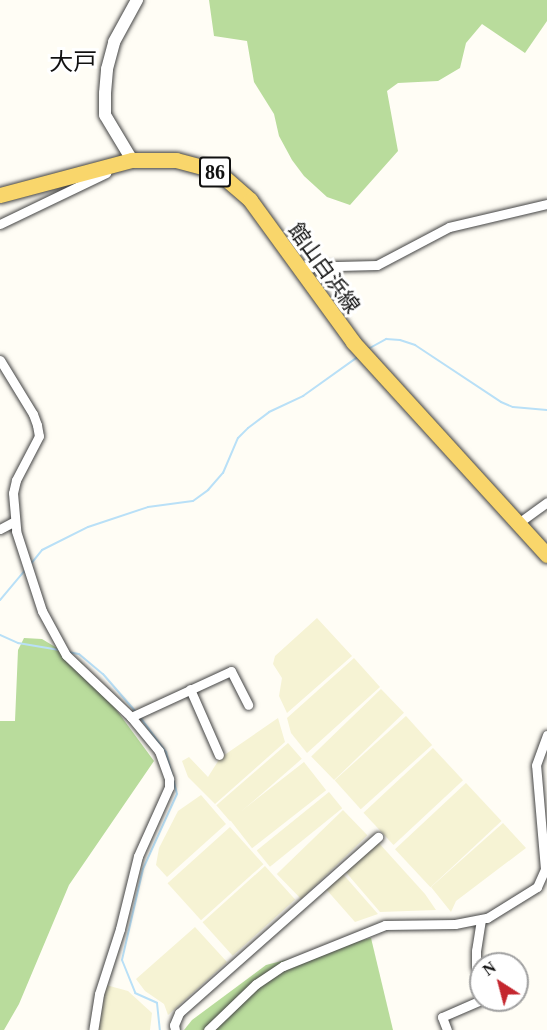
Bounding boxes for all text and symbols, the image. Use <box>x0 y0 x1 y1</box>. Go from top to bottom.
district label: 大戸 <box>49 49 97 77</box>
road number: 86 <box>198 155 232 189</box>
street label: 館山白浜線 <box>283 218 365 318</box>
north arrow <box>469 952 529 1012</box>
text: N <box>480 958 499 979</box>

